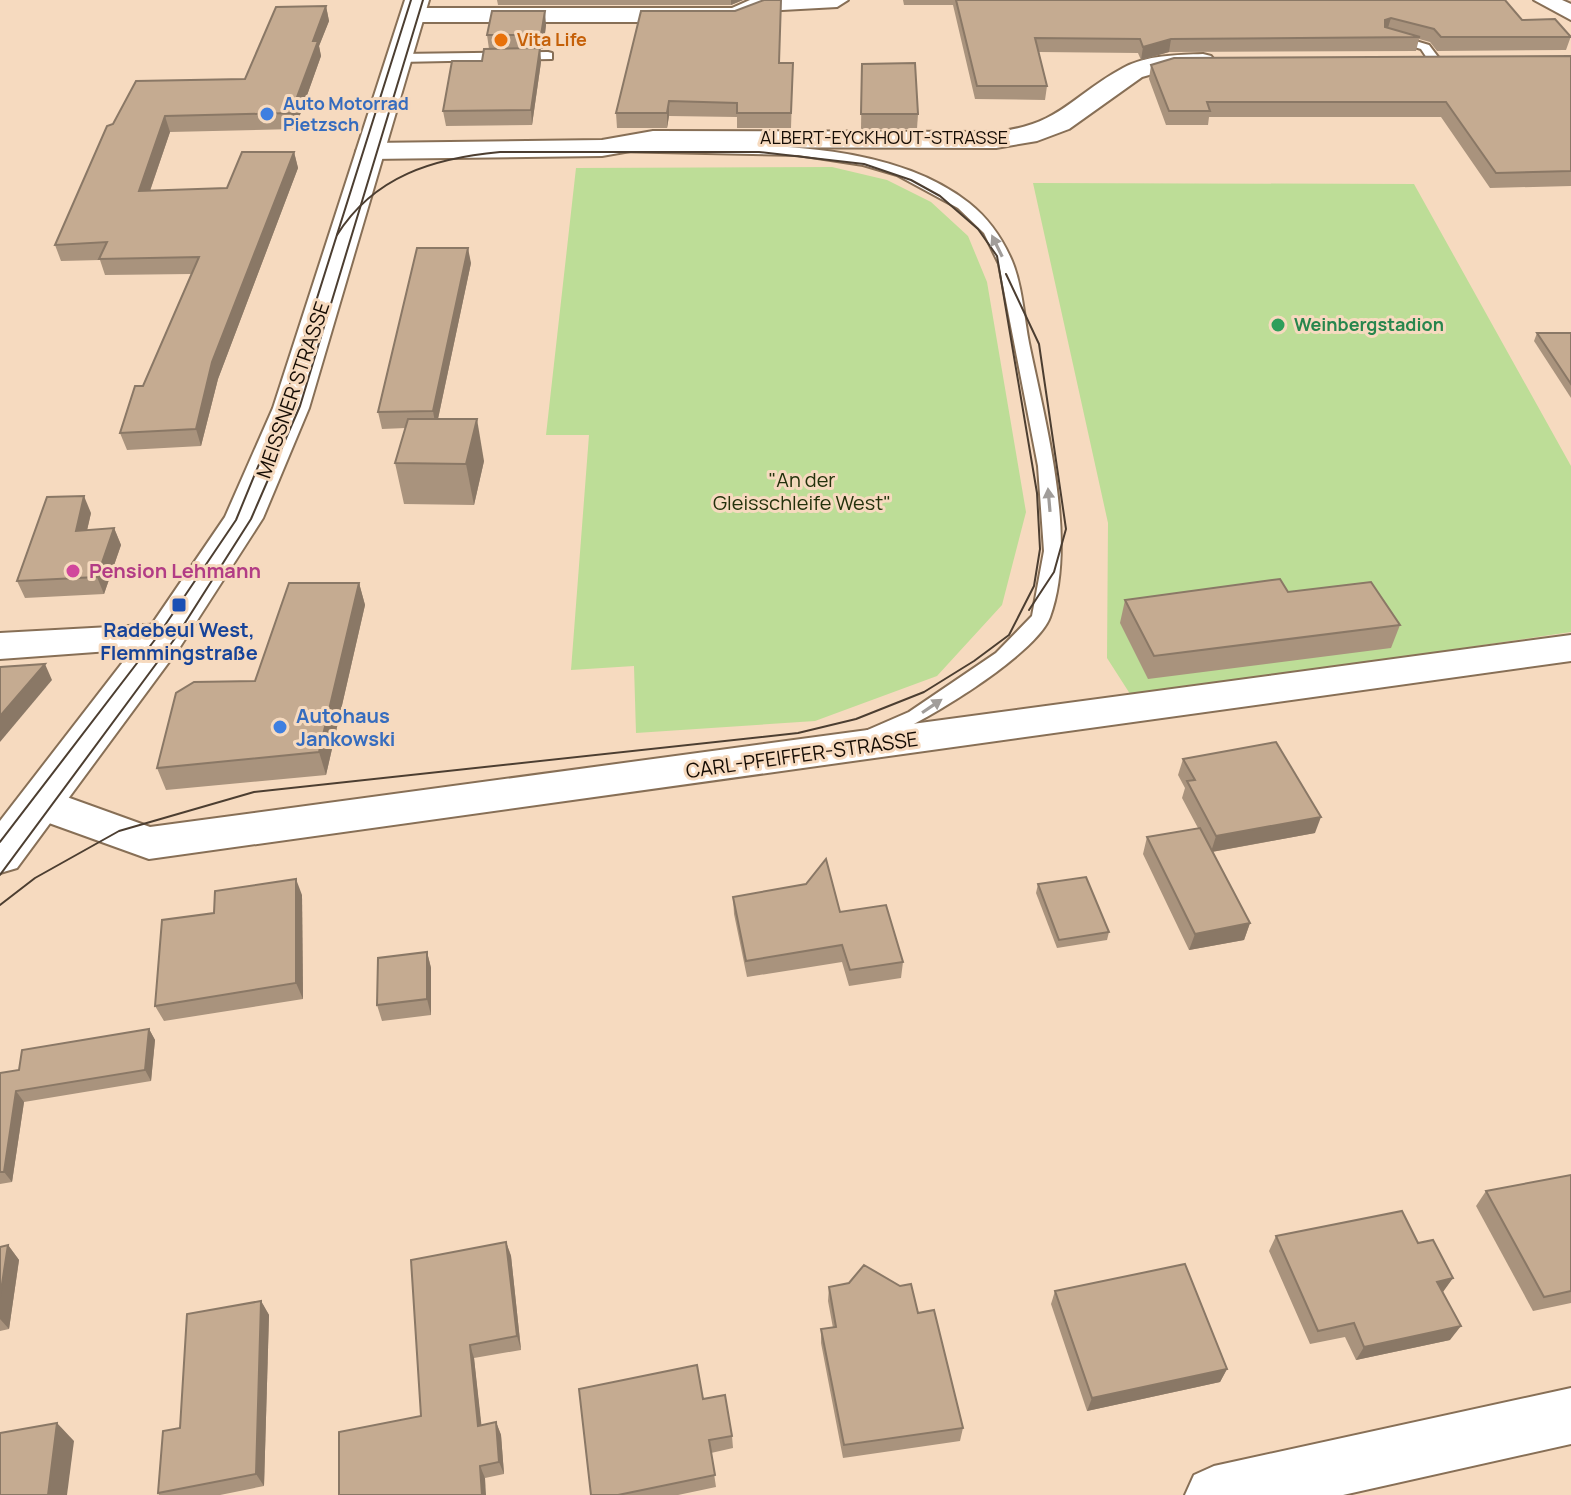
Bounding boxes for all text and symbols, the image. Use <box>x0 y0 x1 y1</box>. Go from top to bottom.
place label: Vita Life <box>517 27 587 51</box>
marker: Vita Life <box>492 31 510 49</box>
place label: Auto Motorrad Pietzsch <box>283 91 409 136</box>
marker: Auto Motorrad Pietzsch <box>258 105 276 123</box>
street label: ALBERT-EYCKHOUT-STRASSE <box>760 125 1008 149</box>
one-way arrow <box>990 235 1004 258</box>
street label: MEISSNER STRASSE <box>250 298 335 482</box>
place label: Weinbergstadion <box>1294 312 1444 336</box>
marker: Weinbergstadion <box>1269 316 1287 334</box>
park label: "An der Gleisschleife West" <box>713 466 891 516</box>
one-way arrow <box>1042 487 1055 512</box>
place label: Pension Lehmann <box>89 557 261 584</box>
marker: Pension Lehmann <box>64 562 82 580</box>
marker: Radebeul West, Flemmingstraße <box>170 596 188 614</box>
place label: Radebeul West, Flemmingstraße <box>100 616 258 666</box>
one-way arrow <box>922 699 943 714</box>
place label: Autohaus Jankowski <box>296 702 395 752</box>
marker: Autohaus Jankowski <box>271 718 289 736</box>
street label: CARL-PFEIFFER-STRASSE <box>684 725 920 784</box>

